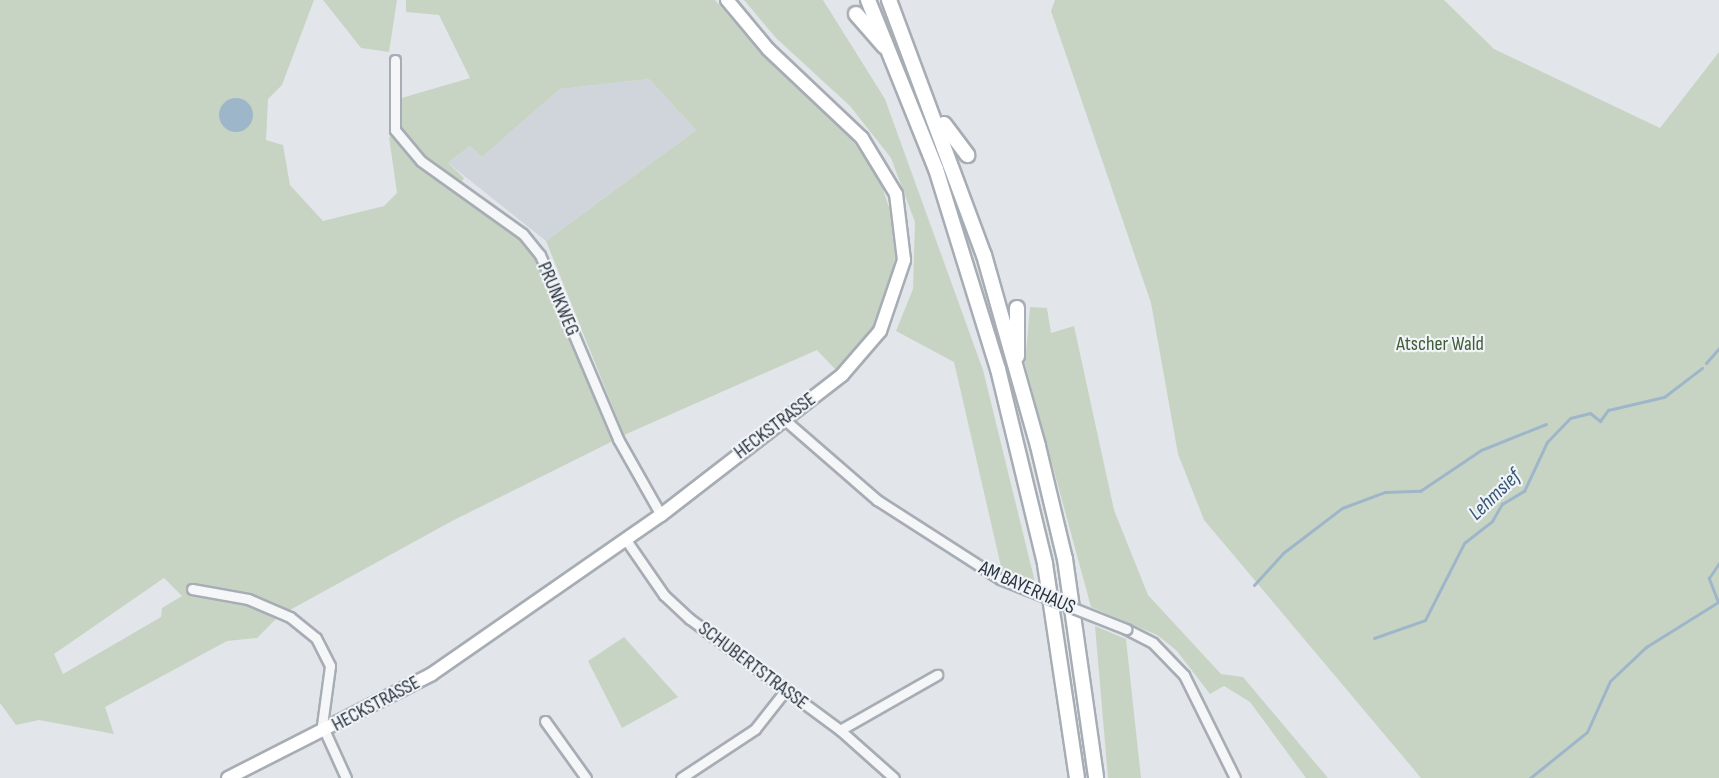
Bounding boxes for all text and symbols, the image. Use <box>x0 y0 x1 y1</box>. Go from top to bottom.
street label: PRUNKWEG <box>532 258 584 340</box>
park label: Atscher Wald <box>1396 332 1484 356</box>
street label: HECKSTRASSE <box>729 388 821 464</box>
water label: Lehmsief <box>1464 464 1526 526</box>
street label: AM BAYERHAUS <box>975 556 1079 620</box>
street label: SCHUBERTSTRASSE <box>693 617 813 715</box>
street label: HECKSTRASSE <box>328 671 424 737</box>

